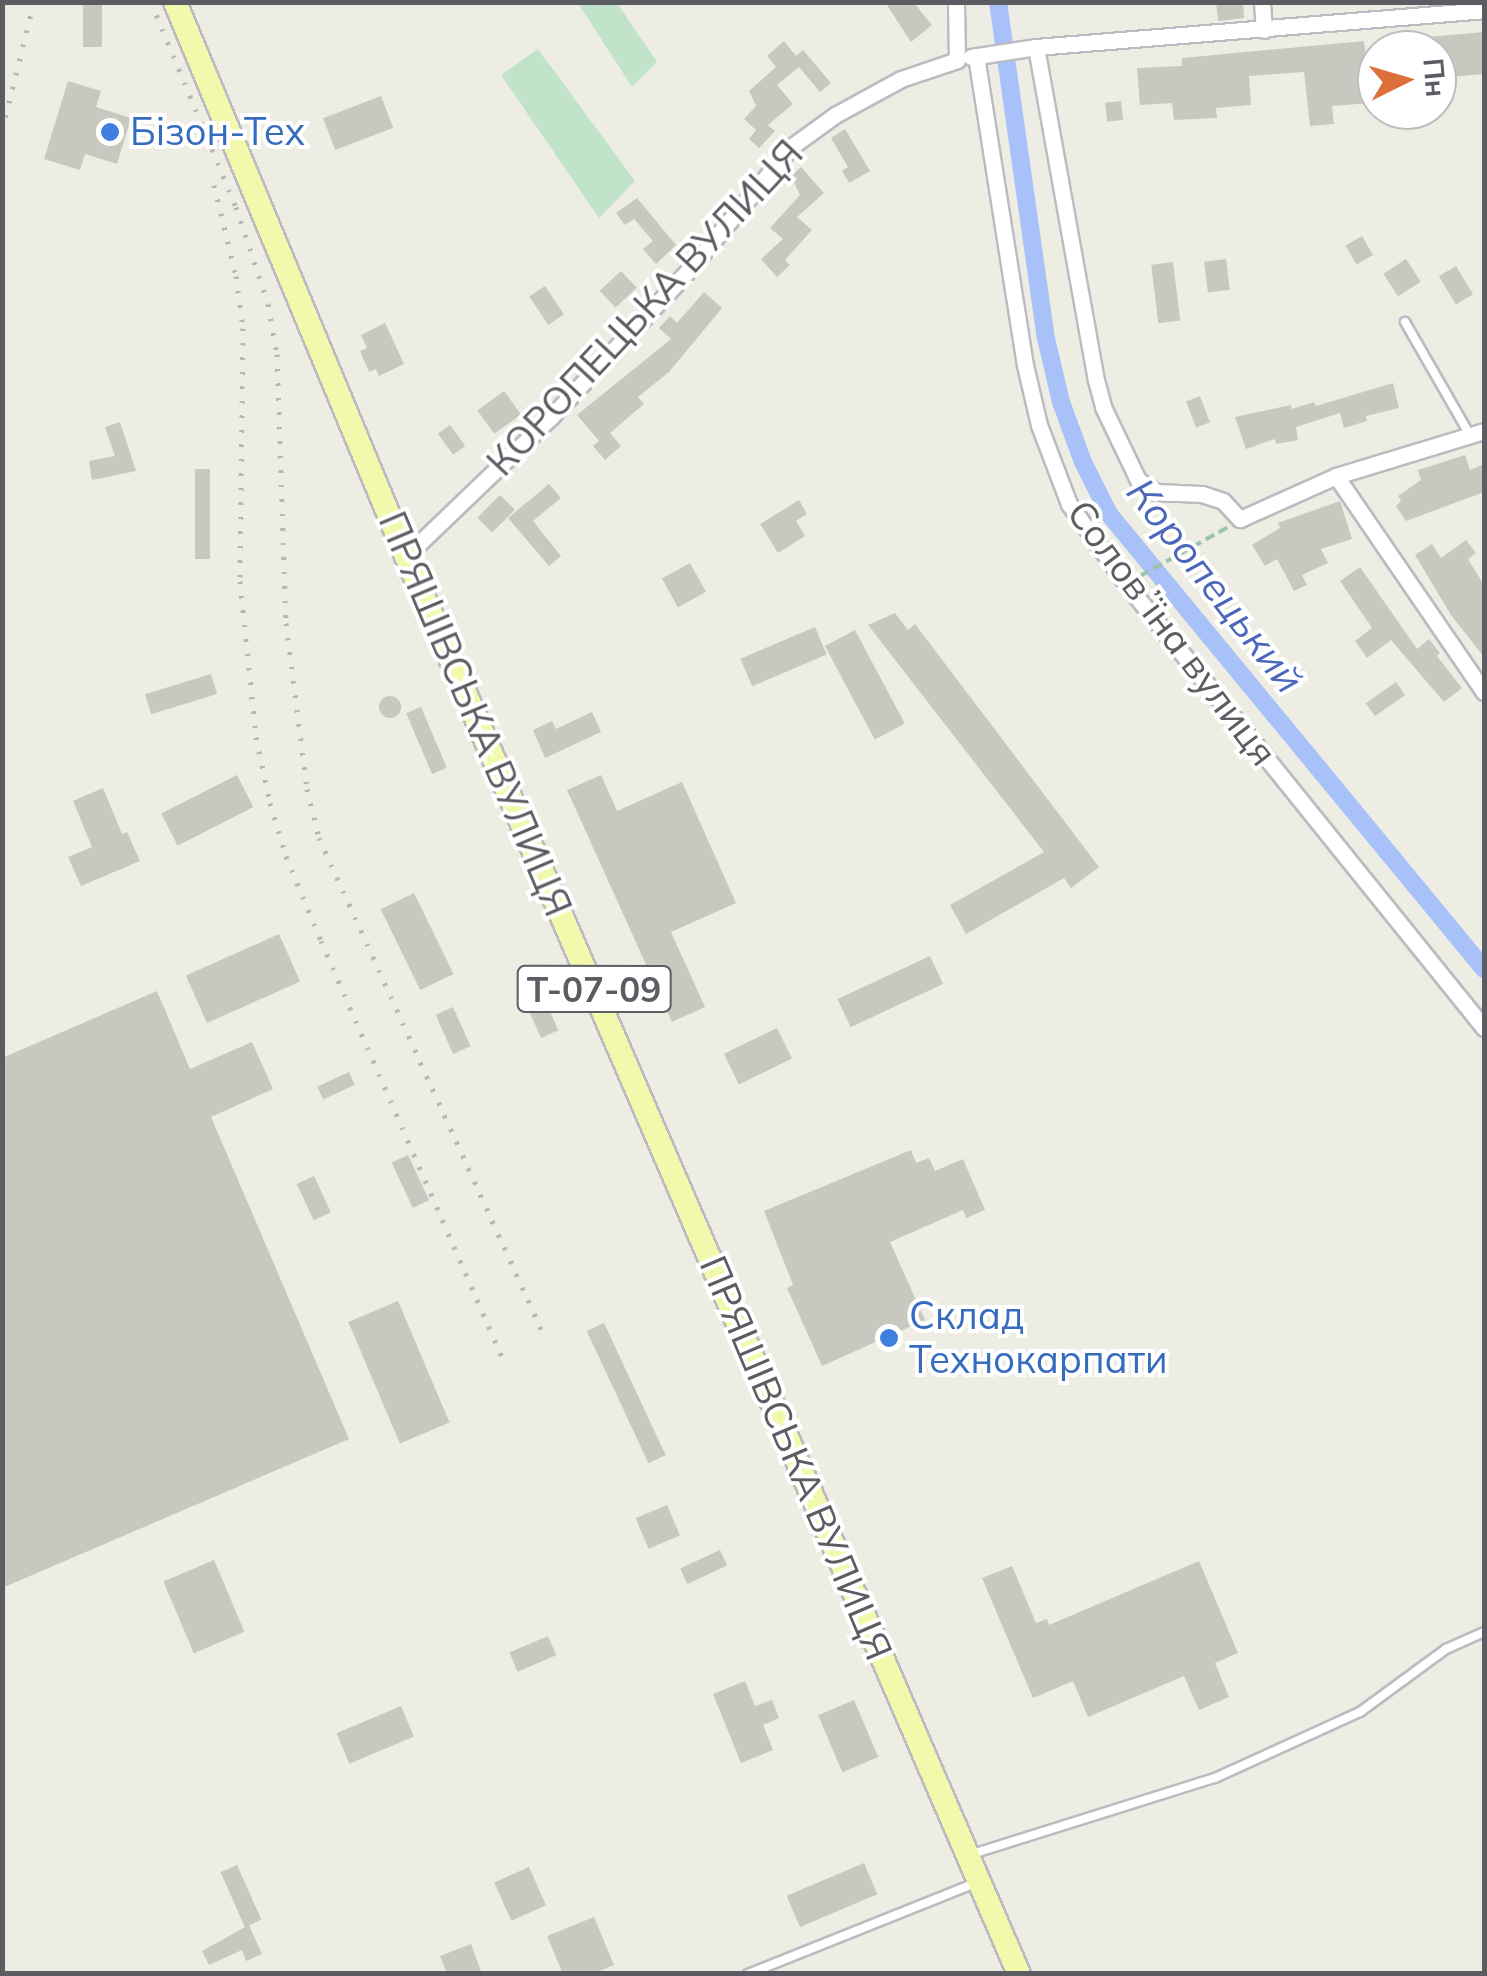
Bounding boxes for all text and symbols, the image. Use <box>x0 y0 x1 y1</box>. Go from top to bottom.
north arrow <box>1357 30 1457 130</box>
text: Пн <box>1416 57 1455 98</box>
place label: Бізон-Тех <box>130 109 305 155</box>
marker: Бізон-Тех <box>99 121 121 143</box>
street label: КОРОПЕЦЬКА ВУЛИЦЯ <box>478 131 812 485</box>
water label: Коропецький <box>1118 468 1314 702</box>
street label: Соловʼїна вулиця <box>1057 491 1287 775</box>
street label: ПРЯШІВСЬКА ВУЛИЦЯ <box>369 505 581 923</box>
road number: Т-07-09 <box>516 959 672 1019</box>
street label: ПРЯШІВСЬКА ВУЛИЦЯ <box>690 1249 902 1667</box>
place label: Склад Технокарпати <box>909 1293 1168 1382</box>
marker: Склад Технокарпати <box>878 1327 900 1349</box>

